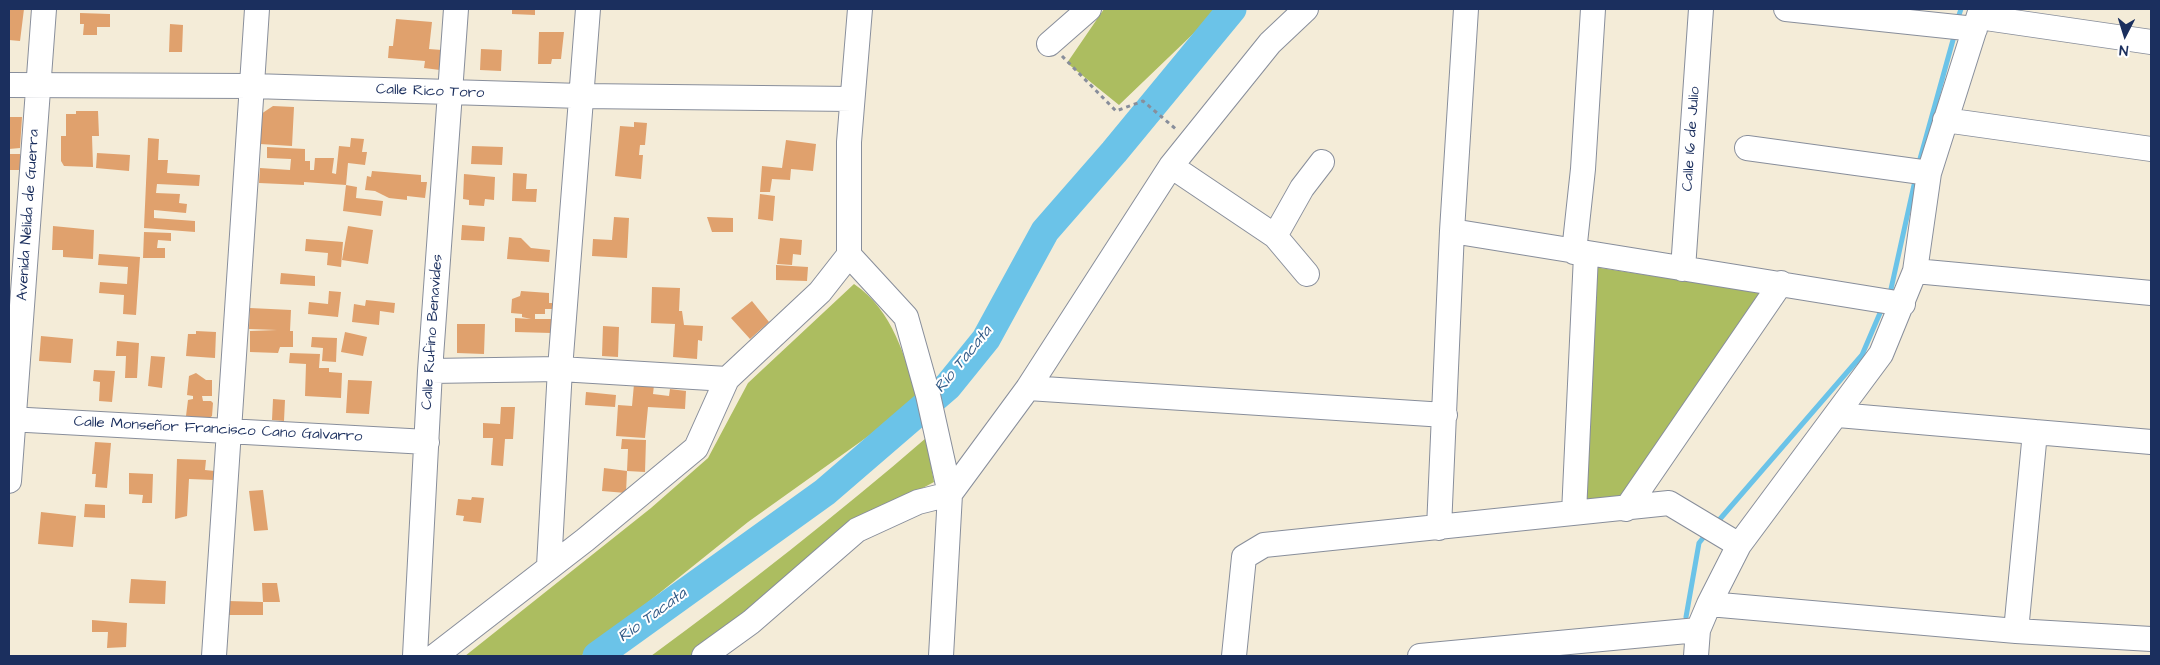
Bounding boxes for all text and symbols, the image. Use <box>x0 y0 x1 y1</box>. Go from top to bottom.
north arrow <box>2100 10 2150 60</box>
text: N <box>2118 40 2129 60</box>
street label: Calle Rico Toro <box>375 81 485 103</box>
street label: Calle 16 de Julio <box>1679 86 1705 192</box>
street label: Avenida Nélida de Guerra <box>14 128 44 302</box>
street label: Calle Rufino Benavides <box>419 254 447 410</box>
water label: Río Tacata <box>931 323 997 397</box>
street label: Calle Monseñor Francisco Cano Galvarro <box>73 413 363 447</box>
water label: Río Tacata <box>615 585 691 647</box>

